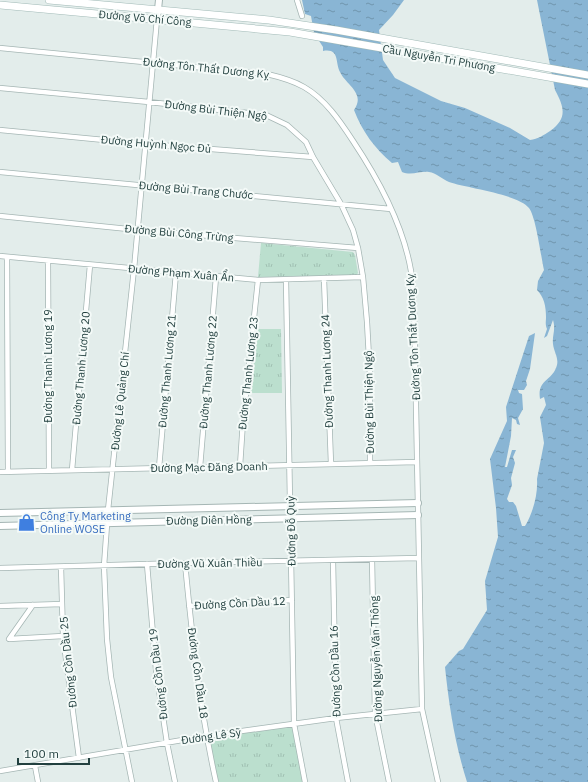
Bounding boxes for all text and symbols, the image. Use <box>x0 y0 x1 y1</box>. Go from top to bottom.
street label: Đường Võ Chí Công <box>98 7 192 29</box>
street label: Cầu Nguyễn Tri Phương <box>382 41 497 75</box>
street label: Đường Tôn Thất Dương Kỵ <box>142 54 270 82</box>
street label: Đường Bùi Thiện Ngộ <box>164 97 268 123</box>
street label: Đường Huỳnh Ngọc Đủ <box>100 132 212 156</box>
street label: Đường Bùi Trang Chước <box>138 178 254 202</box>
street label: Đường Bùi Công Trừng <box>124 221 234 245</box>
street label: Đường Phạm Xuân Ẩn <box>127 260 235 285</box>
street label: Đường Tôn Thất Dương Kỵ <box>403 273 423 401</box>
street label: Đường Thanh Lương 19 <box>41 309 55 423</box>
street label: Đường Thanh Lương 20 <box>69 311 93 425</box>
street label: Đường Thanh Lương 21 <box>155 313 179 428</box>
street label: Đường Thanh Lương 24 <box>318 314 336 428</box>
street label: Đường Thanh Lương 22 <box>196 315 220 429</box>
street label: Đường Thanh Lương 23 <box>235 316 261 430</box>
street label: Đường Bùi Thiện Ngộ <box>361 350 377 454</box>
street label: Đường Lê Quảng Chí <box>108 351 132 451</box>
street label: Đường Mạc Đăng Doanh <box>150 459 268 475</box>
street label: Đường Đỗ Quỳ <box>283 495 299 566</box>
place label: Công Ty Marketing Online WOSE <box>40 509 131 536</box>
shop icon: Công Ty Marketing Online WOSE <box>17 512 37 532</box>
street label: Đường Diên Hồng <box>166 512 252 528</box>
street label: Đường Vũ Xuân Thiều <box>157 555 263 571</box>
street label: Đường Cồn Dầu 12 <box>194 594 286 612</box>
street label: Đường Nguyễn Văn Thông <box>367 595 385 722</box>
street label: Đường Cồn Dầu 25 <box>56 616 80 708</box>
street label: Đường Cồn Dầu 16 <box>326 625 344 717</box>
street label: Đường Cồn Dầu 18 <box>185 627 211 719</box>
street label: Đường Cồn Dầu 19 <box>145 628 171 720</box>
street label: Đường Lê Sỹ <box>180 725 242 747</box>
scale bar <box>18 740 89 766</box>
text: 100 m <box>24 746 59 761</box>

